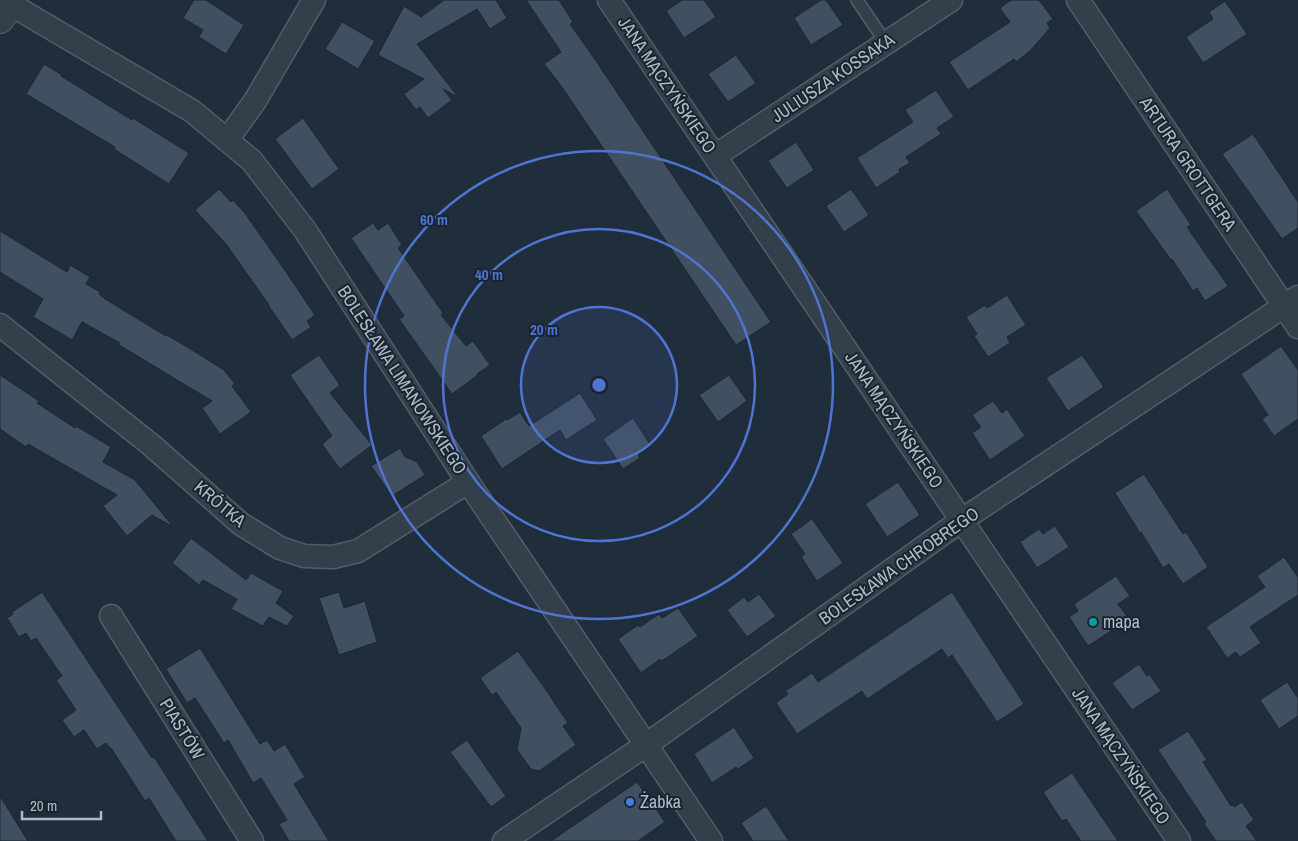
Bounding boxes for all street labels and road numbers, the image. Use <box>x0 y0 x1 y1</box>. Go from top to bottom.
street label: JANA MĄCZYŃSKIEGO <box>612 11 722 158</box>
street label: JULIUSZA KOSSAKA <box>766 27 899 128</box>
street label: ARTURA GROTTGERA <box>1134 91 1243 236</box>
street label: BOLESŁAWA LIMANOWSKIEGO <box>332 280 473 479</box>
street label: JANA MĄCZYŃSKIEGO <box>839 346 949 493</box>
street label: KRÓTKA <box>189 475 252 533</box>
street label: BOLESŁAWA CHROBREGO <box>814 501 984 630</box>
street label: JANA MĄCZYŃSKIEGO <box>1066 682 1176 829</box>
street label: PIASTÓW <box>154 693 211 764</box>

